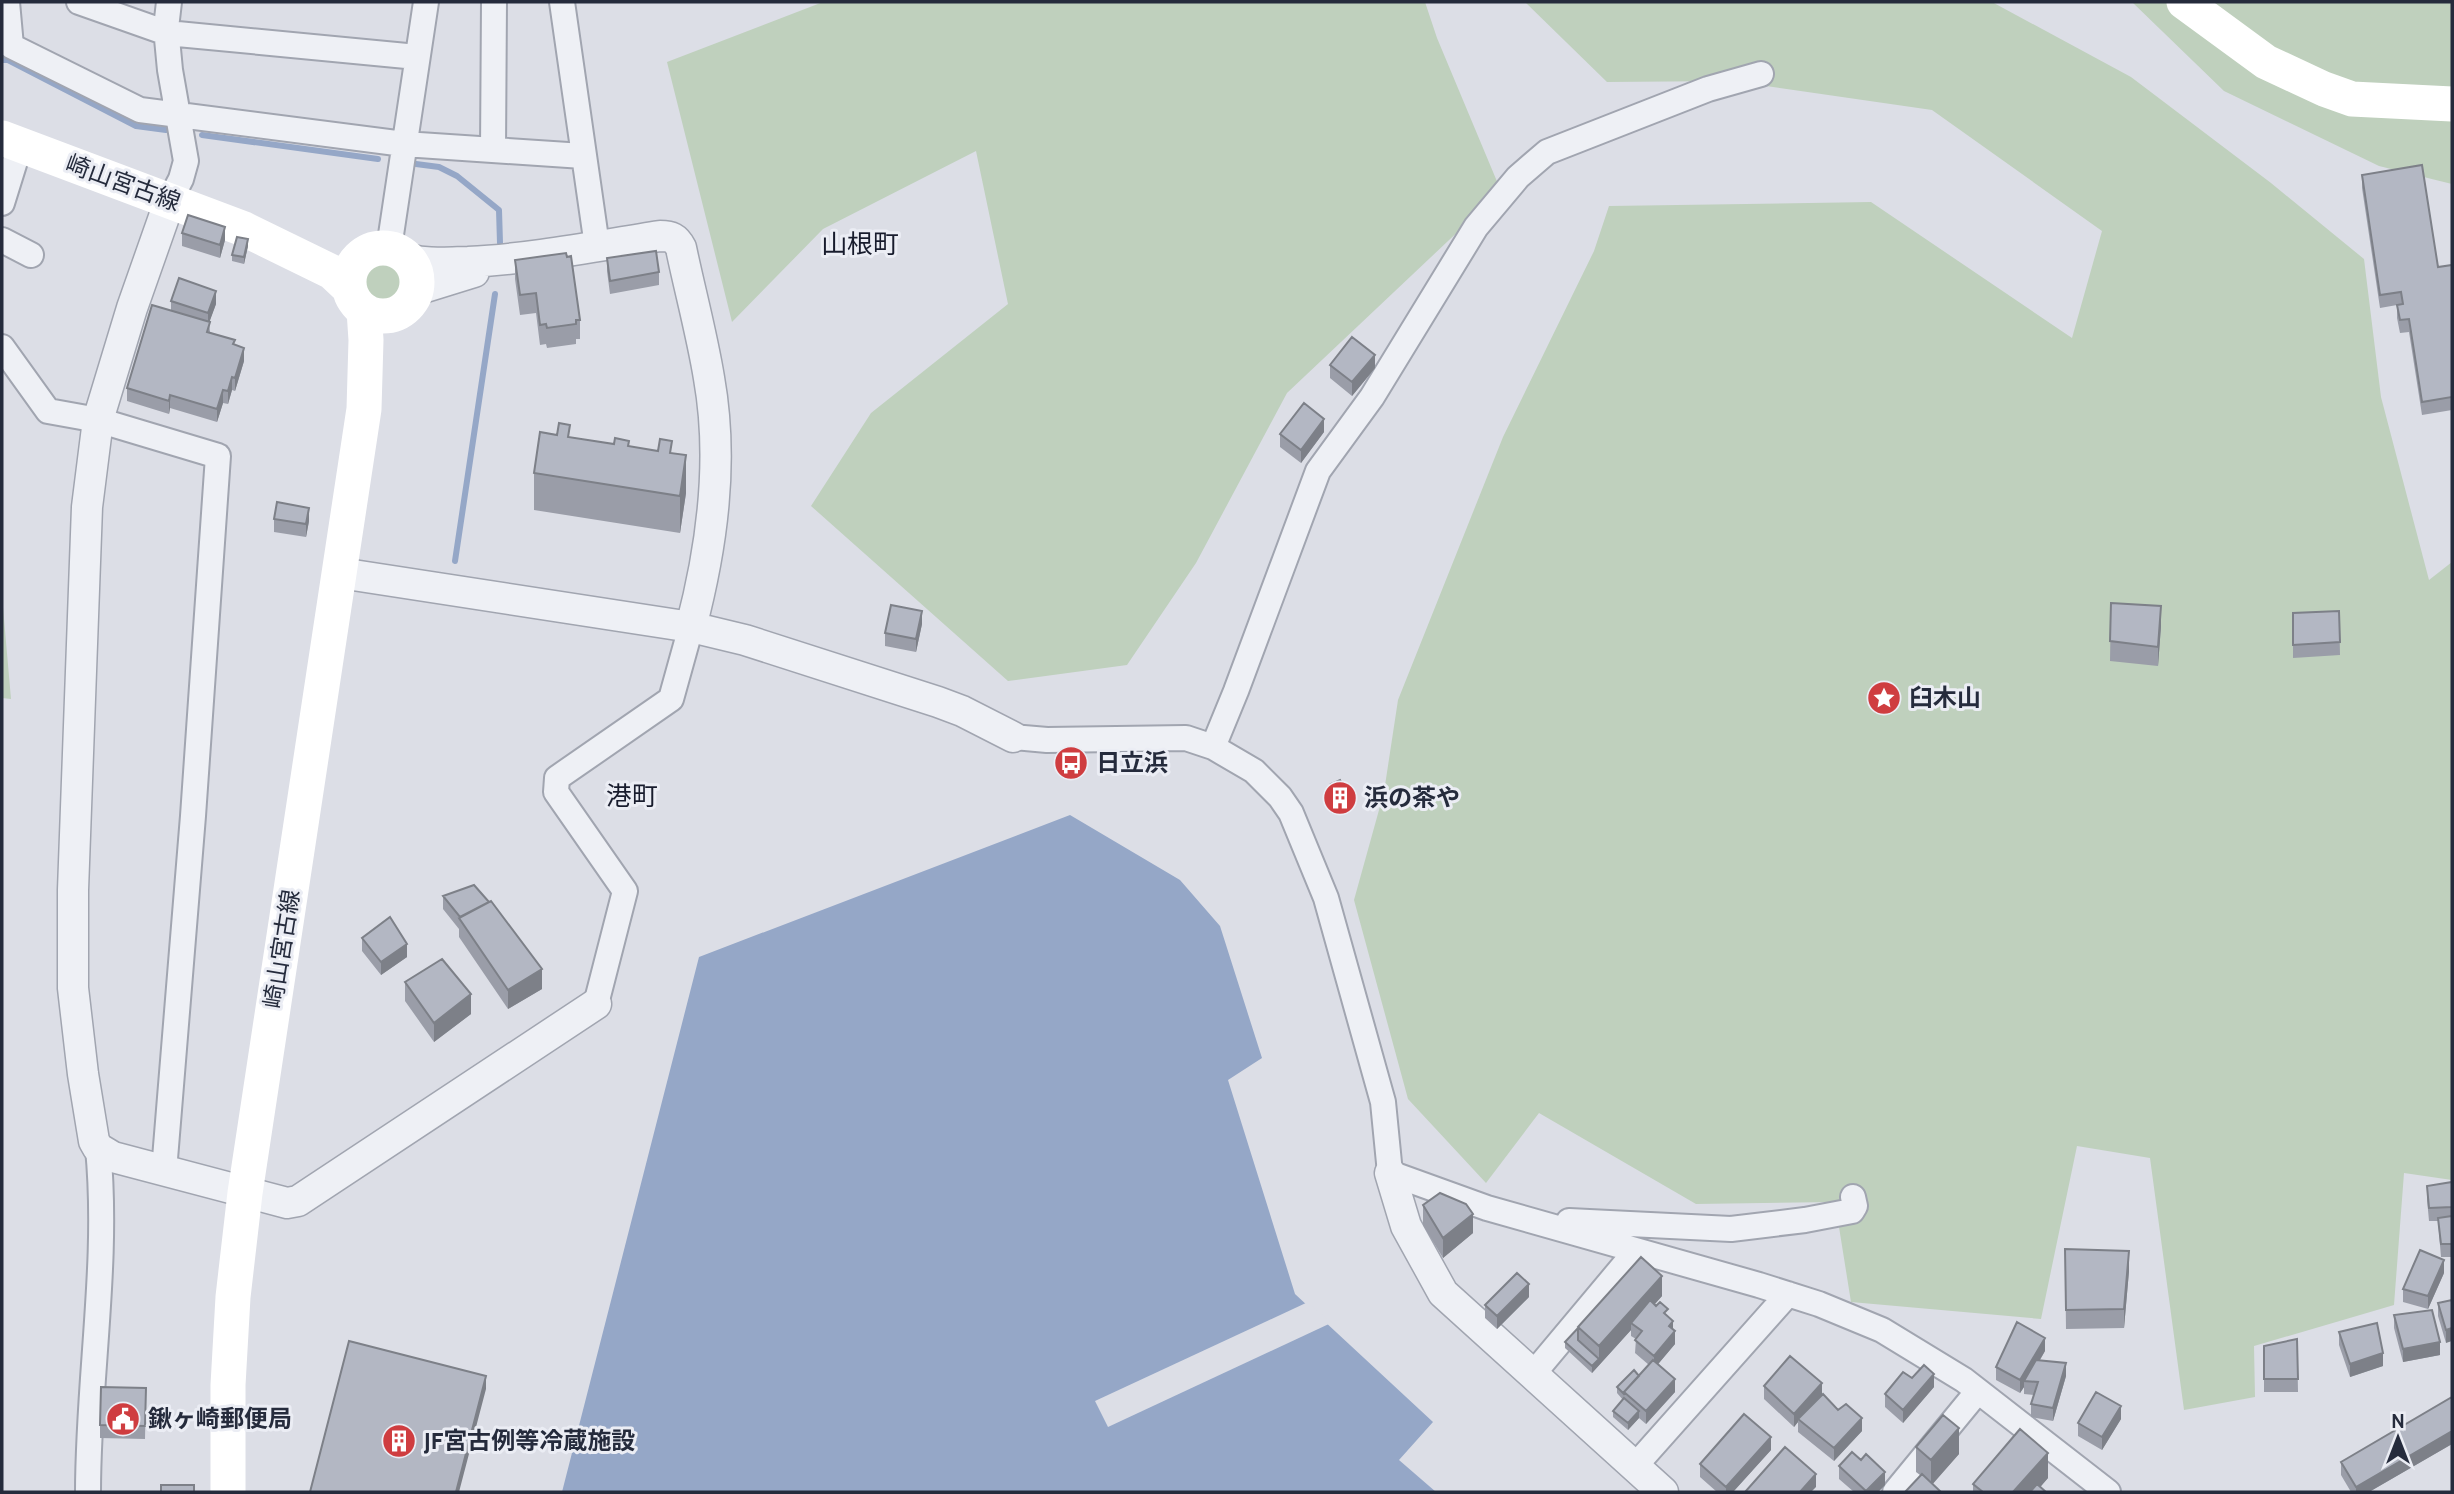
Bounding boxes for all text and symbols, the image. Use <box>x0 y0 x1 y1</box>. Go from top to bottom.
street label: 崎山宮古線 <box>62 148 185 217</box>
district label: 山根町 <box>821 228 899 260</box>
place icon: 臼木山 <box>1865 679 1903 717</box>
place label: 臼木山 <box>1909 683 1981 712</box>
bus stop icon: 日立浜 <box>1052 744 1090 782</box>
place label: 日立浜 <box>1096 748 1168 777</box>
building icon: 浜の茶や <box>1321 779 1359 817</box>
district label: 港町 <box>606 780 658 812</box>
place label: 浜の茶や <box>1364 783 1460 812</box>
street label: 崎山宮古線 <box>258 887 305 1010</box>
public building icon: 鍬ヶ崎郵便局 <box>104 1400 142 1438</box>
north arrow <box>2363 1403 2433 1473</box>
place label: 鍬ヶ崎郵便局 <box>148 1404 292 1433</box>
text: N <box>2391 1410 2405 1433</box>
building icon: JF宮古例等冷蔵施設 <box>380 1422 418 1460</box>
place label: JF宮古例等冷蔵施設 <box>423 1426 635 1455</box>

